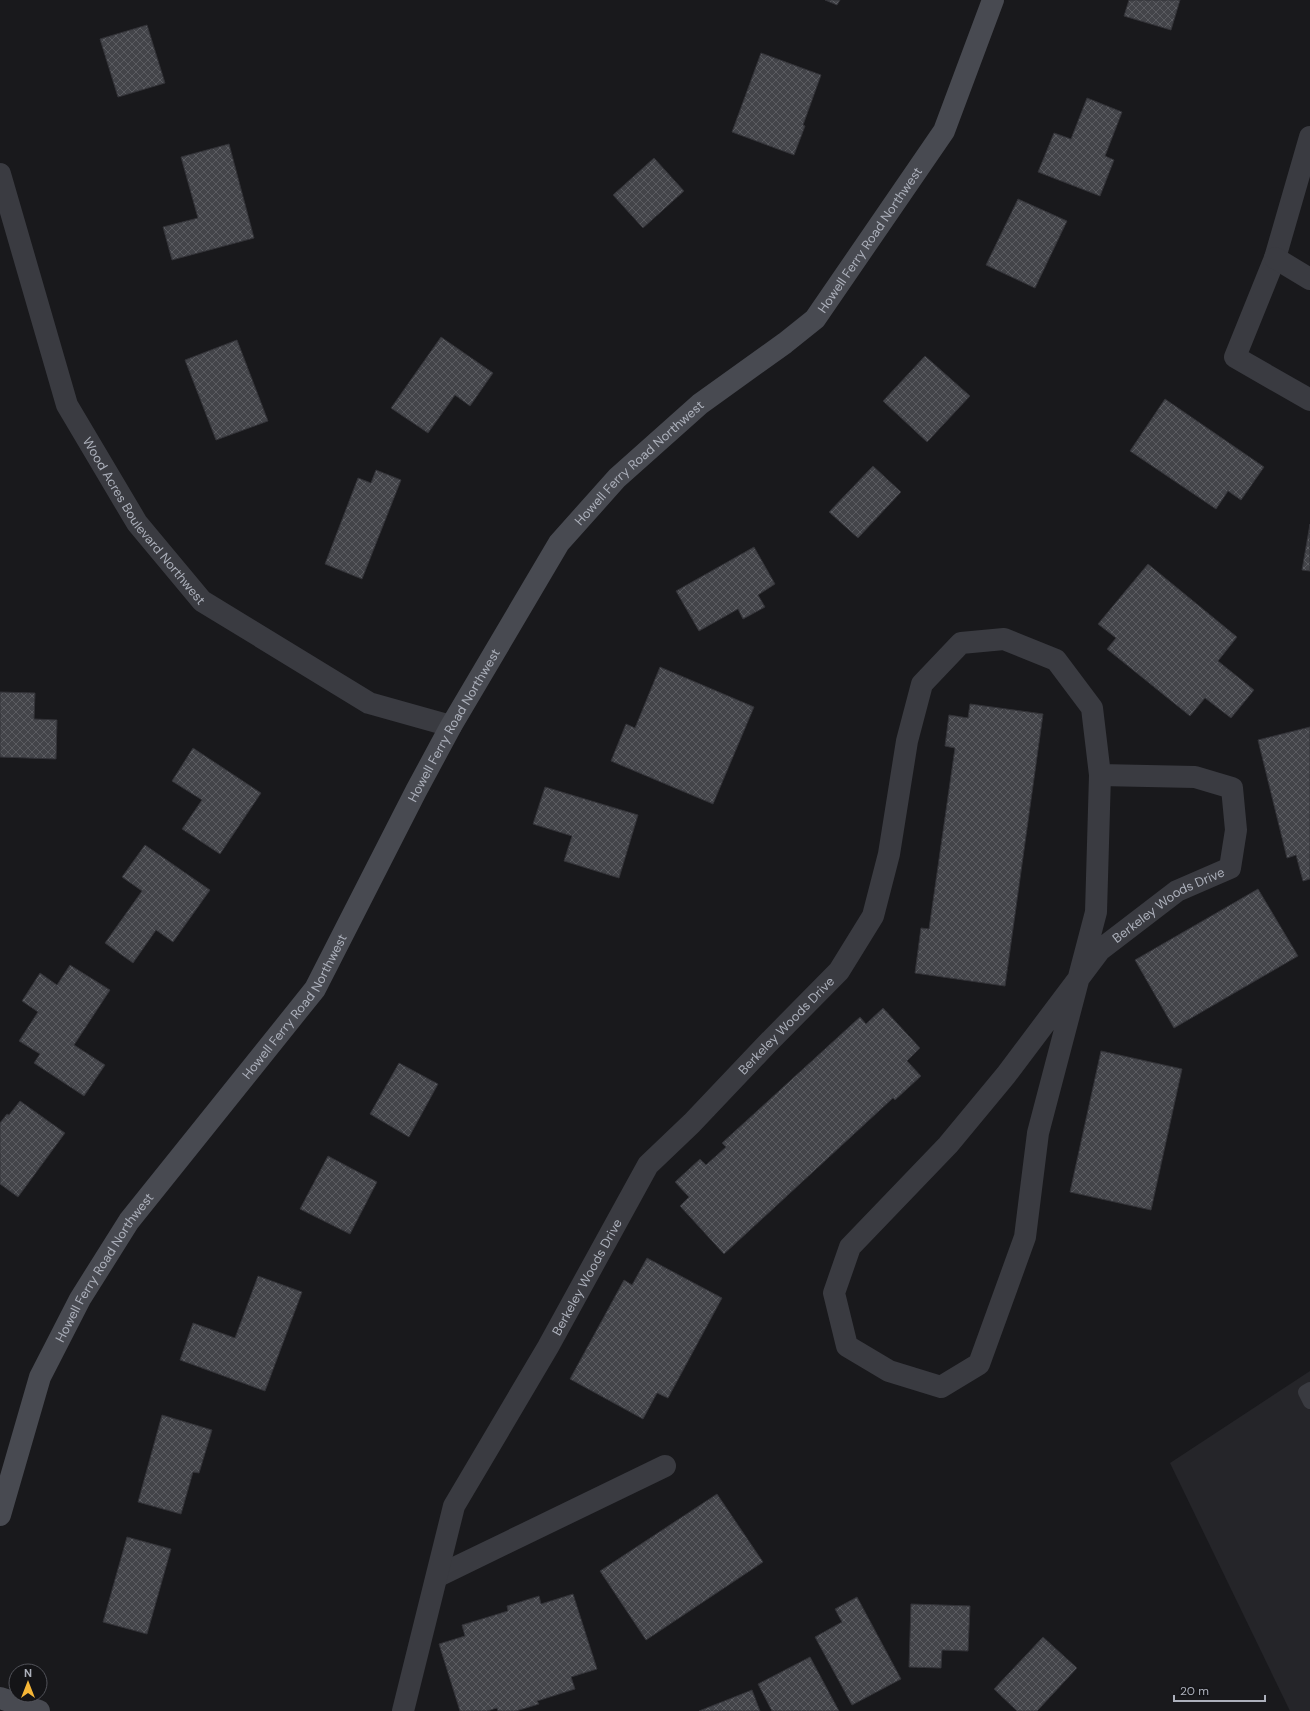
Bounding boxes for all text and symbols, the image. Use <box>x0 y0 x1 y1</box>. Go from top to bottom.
street label: Howell Ferry Road Northwest <box>813 163 926 316</box>
street label: Howell Ferry Road Northwest <box>571 396 707 529</box>
street label: Wood Acres Boulevard Northwest <box>79 434 210 608</box>
street label: Howell Ferry Road Northwest <box>404 645 503 804</box>
street label: Berkeley Woods Drive <box>1109 863 1227 946</box>
street label: Howell Ferry Road Northwest <box>238 931 350 1082</box>
street label: Berkeley Woods Drive <box>734 973 838 1078</box>
street label: Howell Ferry Road Northwest <box>51 1189 157 1345</box>
street label: Berkeley Woods Drive <box>548 1216 625 1338</box>
north arrow <box>8 1663 48 1703</box>
text: N <box>24 1666 32 1680</box>
scale bar <box>1174 1677 1265 1703</box>
text: 20 m <box>1180 1683 1209 1699</box>

